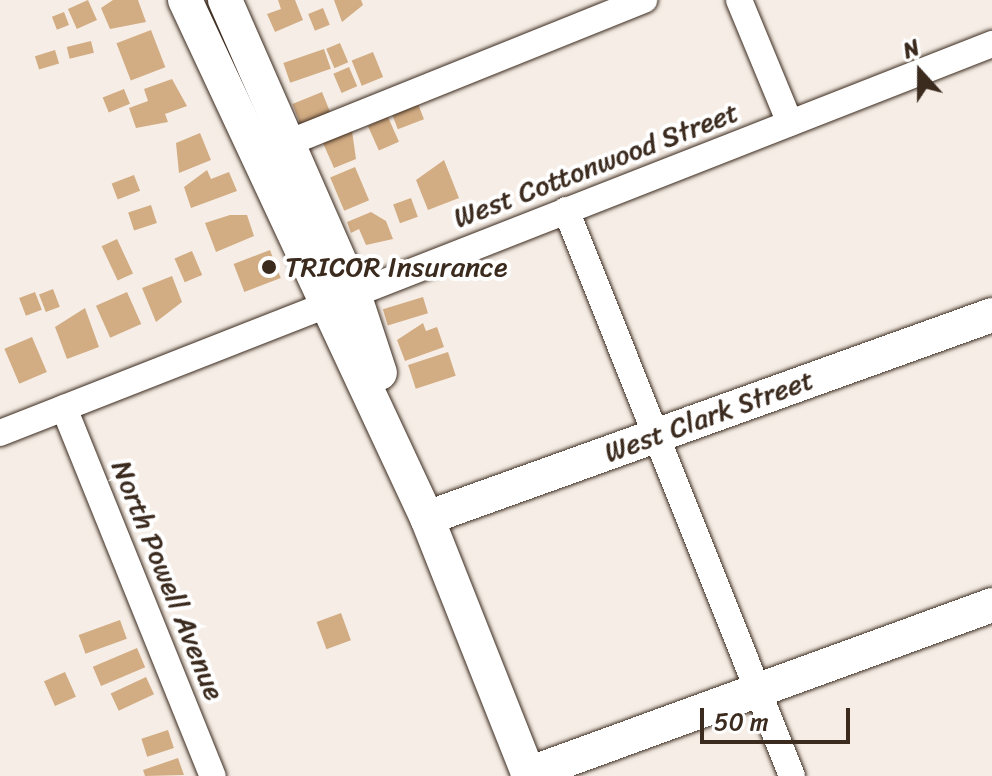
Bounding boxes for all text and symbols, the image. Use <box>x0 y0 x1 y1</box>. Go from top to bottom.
text: N <box>897 28 925 70</box>
north arrow <box>880 32 960 112</box>
street label: West Cottonwood Street <box>448 95 744 235</box>
place label: TRICOR Insurance <box>285 250 510 284</box>
marker: TRICOR Insurance <box>260 258 278 276</box>
street label: West Clark Street <box>599 362 819 470</box>
street label: North Powell Avenue <box>104 455 232 705</box>
scale bar <box>704 692 854 742</box>
text: 50 m <box>714 701 769 743</box>

